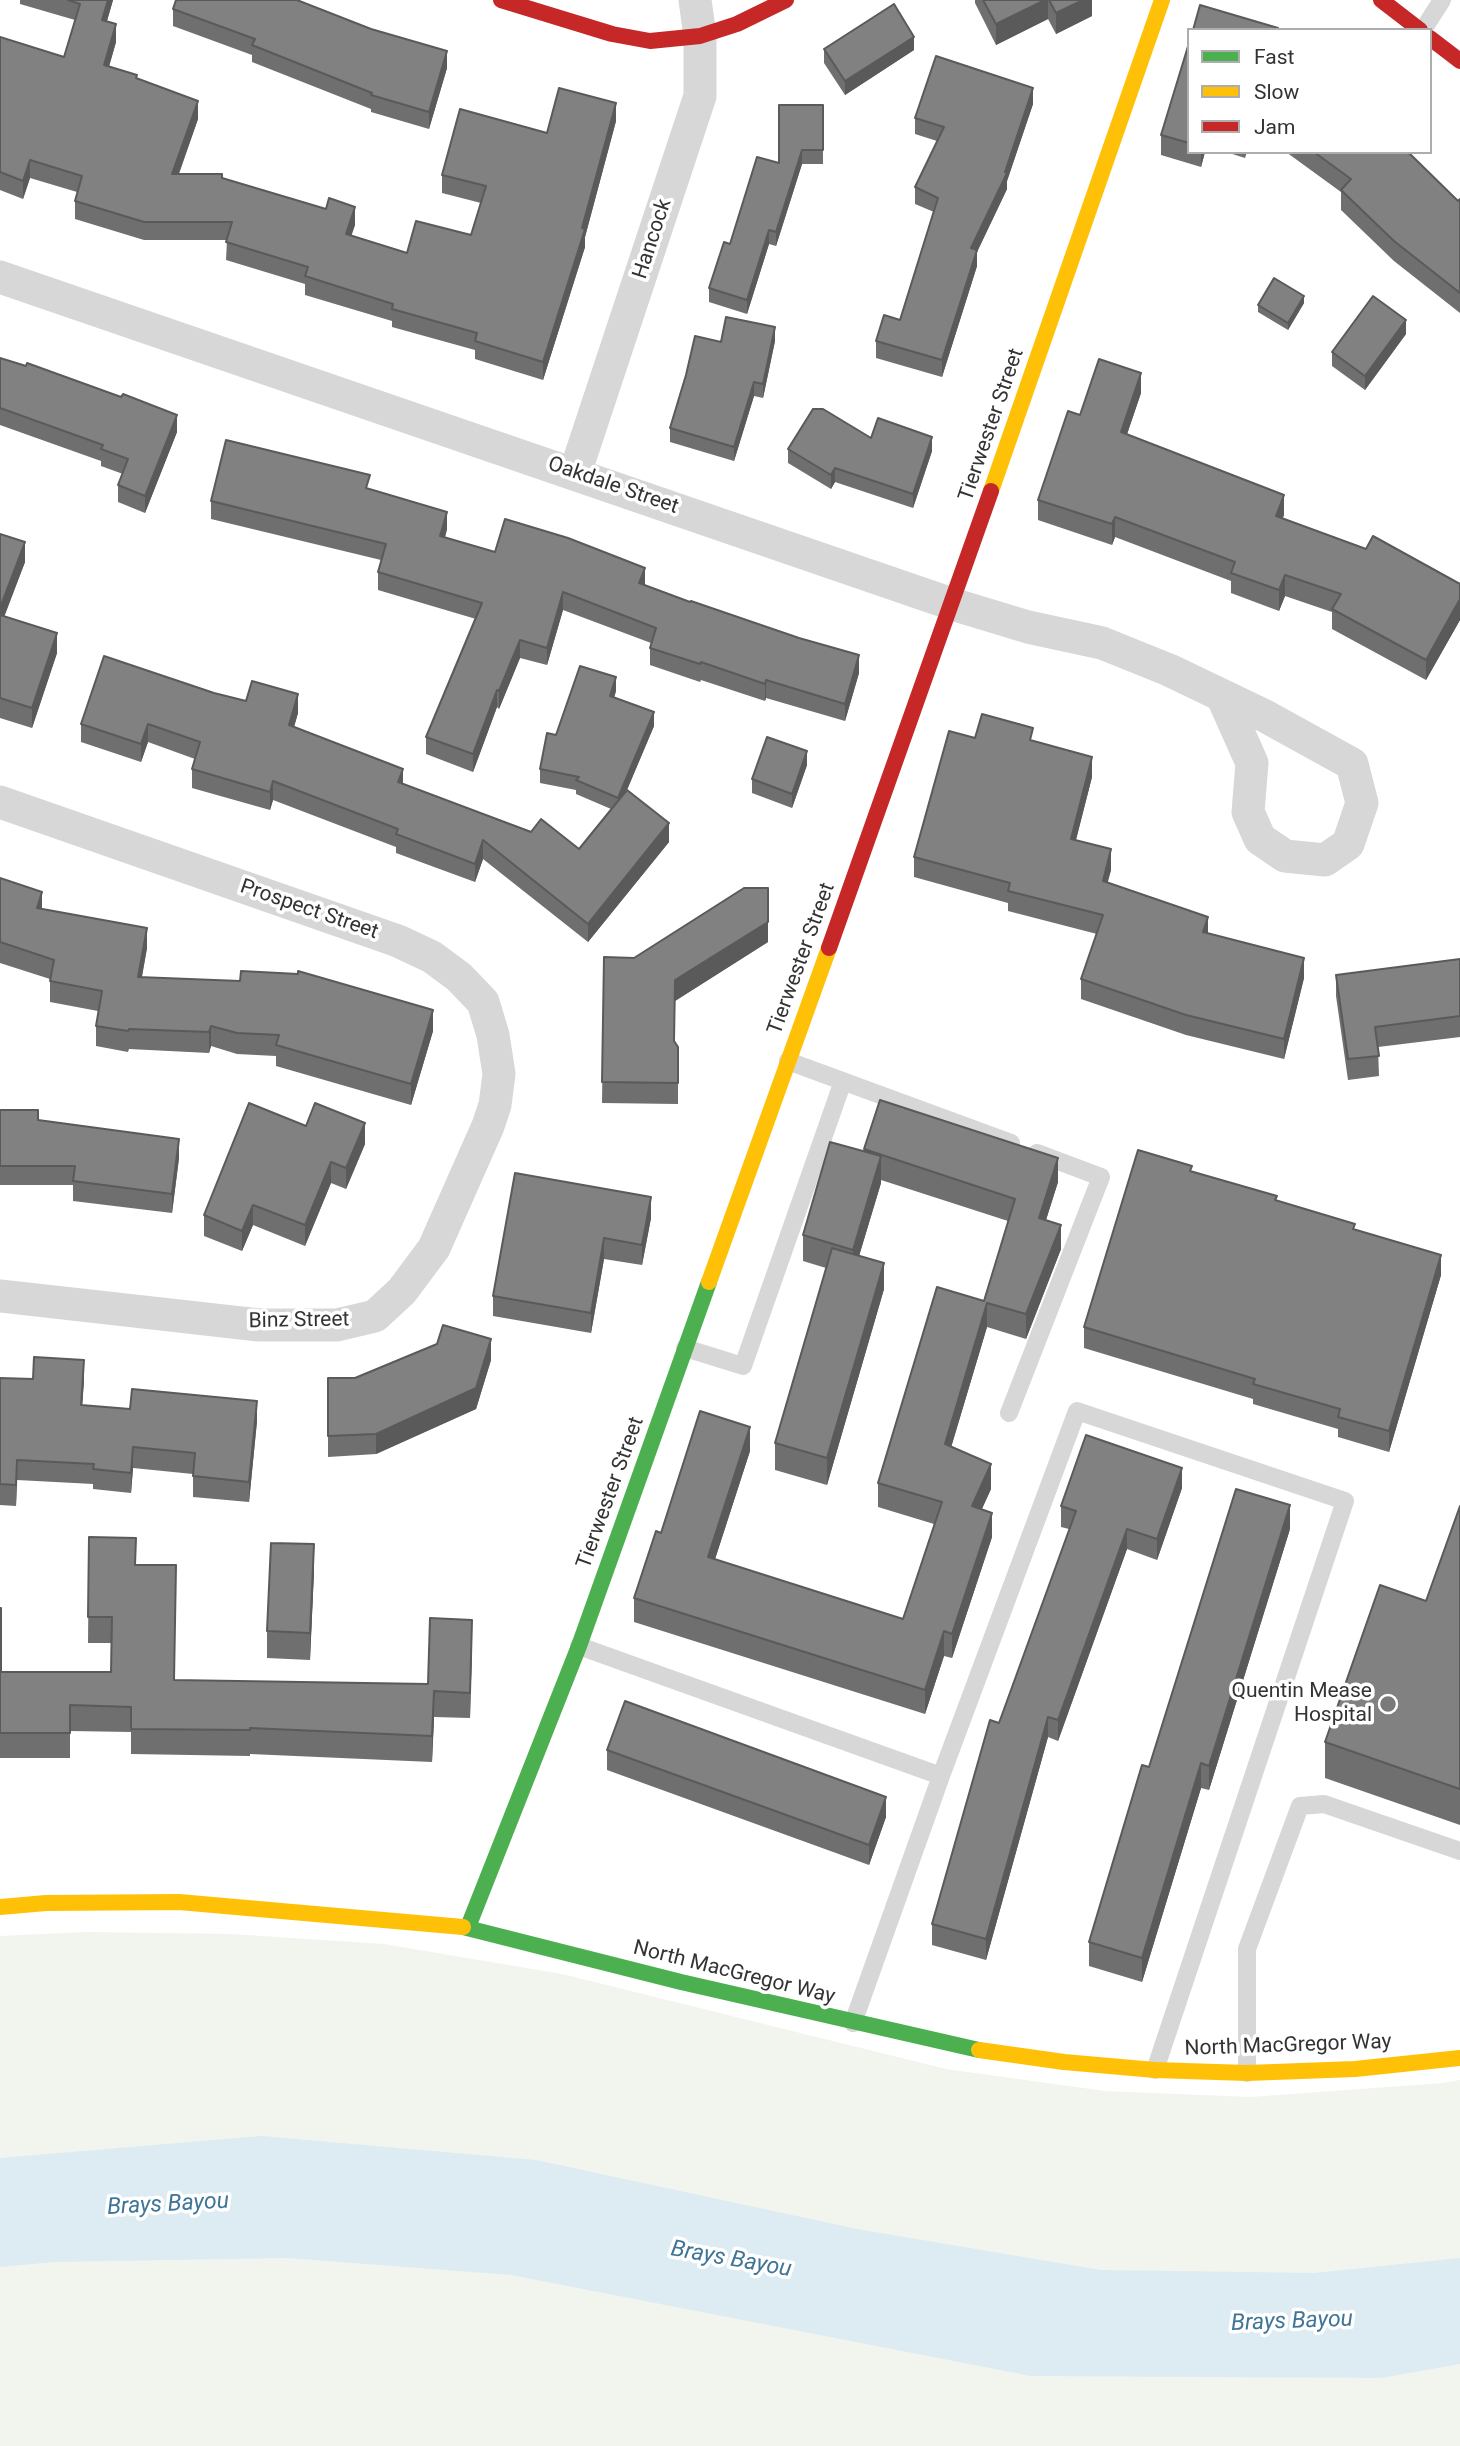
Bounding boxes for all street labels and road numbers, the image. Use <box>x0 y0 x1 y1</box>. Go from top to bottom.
street label: Hancock <box>628 196 678 282</box>
street label: Tierwester Street <box>954 345 1030 505</box>
street label: Oakdale Street <box>544 452 682 520</box>
street label: Prospect Street <box>237 875 381 945</box>
street label: Tierwester Street <box>763 880 841 1038</box>
street label: Binz Street <box>248 1308 350 1334</box>
street label: Tierwester Street <box>572 1414 650 1572</box>
street label: North MacGregor Way <box>631 1936 837 2010</box>
street label: North MacGregor Way <box>1184 2030 1392 2062</box>

